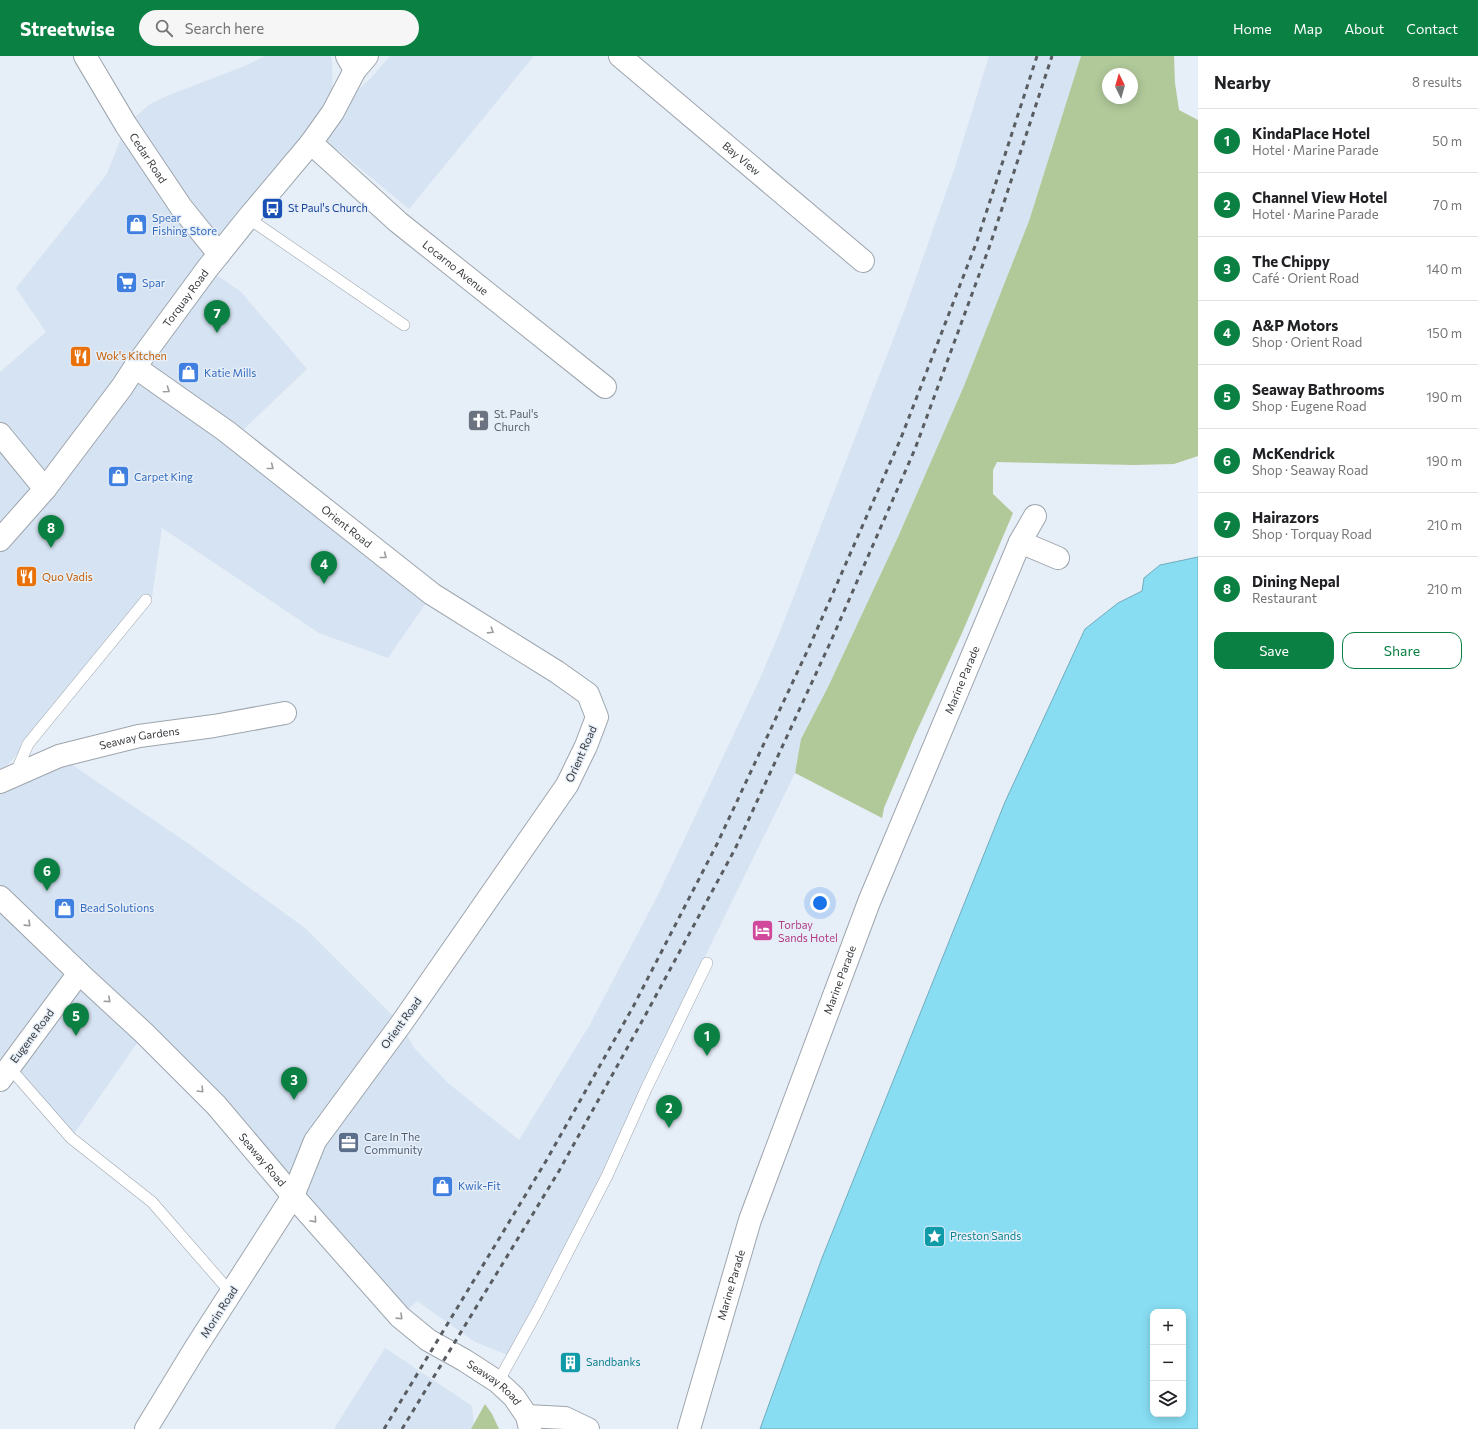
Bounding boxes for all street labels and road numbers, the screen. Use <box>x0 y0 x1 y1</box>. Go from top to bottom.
street label: Cedar Road <box>127 130 170 185</box>
street label: Bay View <box>720 139 764 178</box>
street label: Locarno Avenue <box>420 237 491 298</box>
street label: Torquay Road <box>160 266 211 329</box>
street label: Orient Road <box>319 502 375 550</box>
street label: Marine Parade <box>942 644 982 716</box>
street label: Orient Road <box>562 723 599 784</box>
street label: Seaway Gardens <box>98 724 180 752</box>
street label: Marine Parade <box>821 943 858 1016</box>
street label: Orient Road <box>378 994 424 1051</box>
street label: Eugene Road <box>7 1006 56 1065</box>
street label: Seaway Road <box>236 1130 289 1189</box>
street label: Marine Parade <box>714 1248 747 1322</box>
street label: Morin Road <box>197 1284 240 1340</box>
street label: Seaway Road <box>465 1357 524 1407</box>

